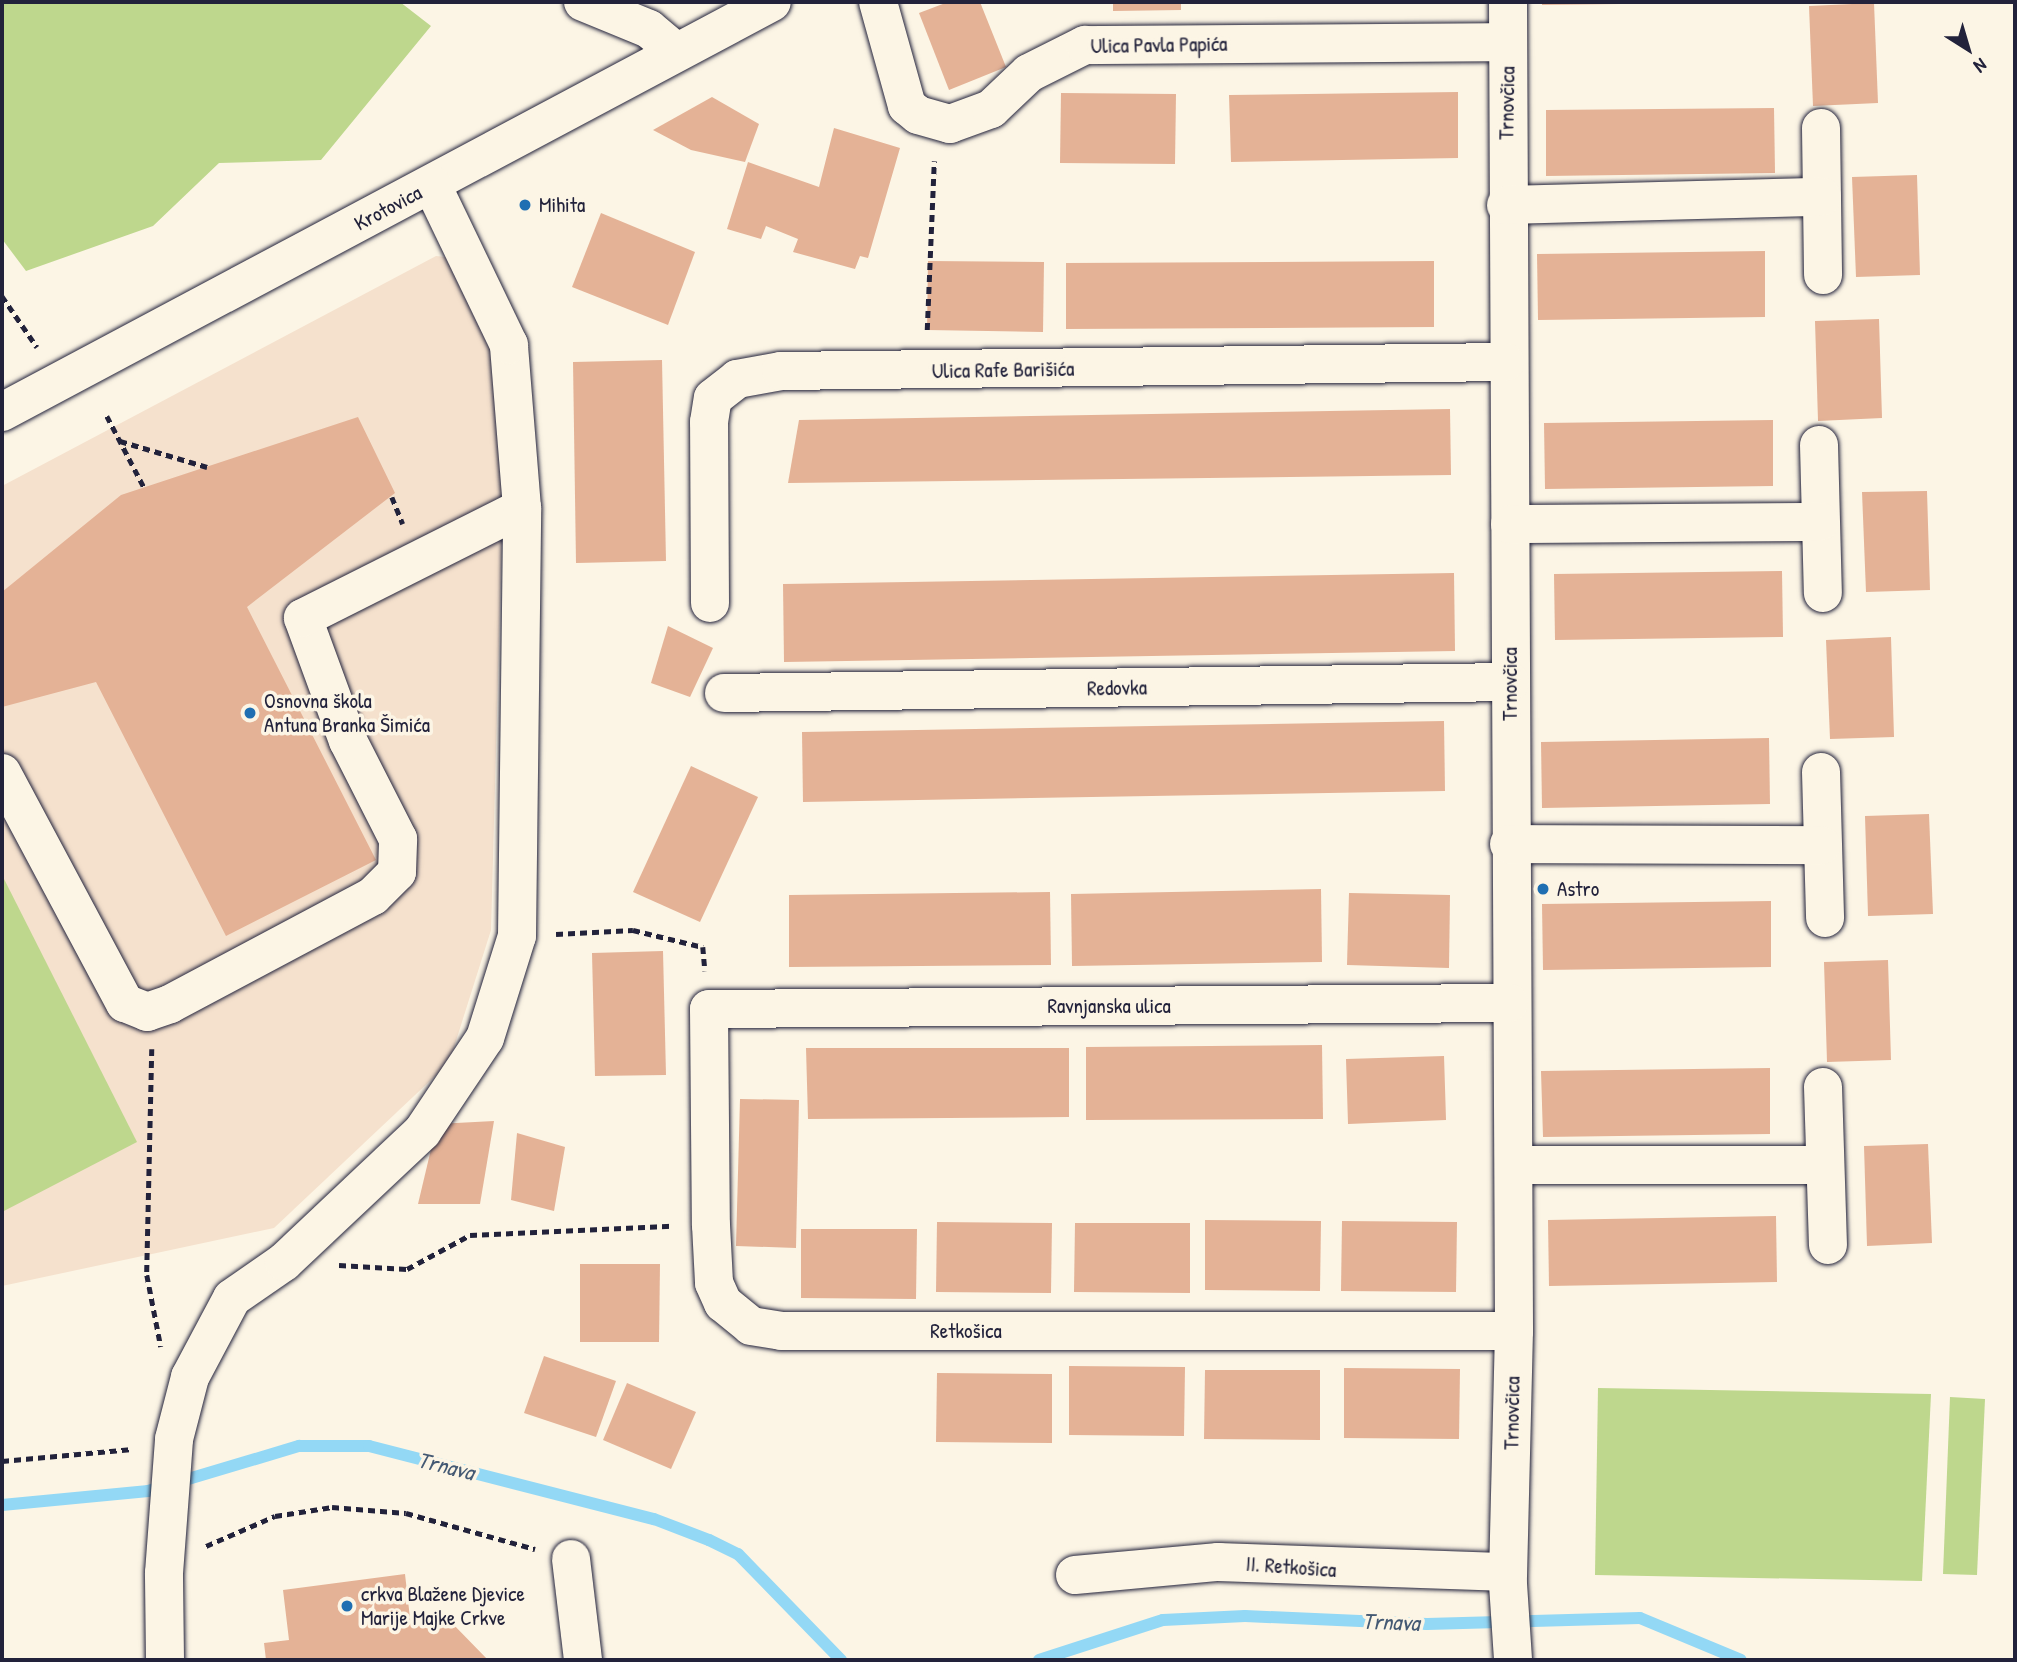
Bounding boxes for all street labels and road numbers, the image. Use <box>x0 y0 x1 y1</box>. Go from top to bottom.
street label: Ulica Pavla Papića <box>1090 31 1228 59</box>
street label: Trnovčica <box>1494 66 1520 140</box>
street label: Krotovica <box>350 180 426 236</box>
street label: Ulica Rafe Barišića <box>932 356 1074 384</box>
street label: Trnovčica <box>1497 647 1523 721</box>
street label: Redovka <box>1087 675 1147 701</box>
street label: Ravnjanska ulica <box>1047 993 1171 1019</box>
street label: Retkošica <box>930 1318 1002 1344</box>
street label: Trnovčica <box>1499 1376 1525 1450</box>
street label: II. Retkošica <box>1245 1551 1337 1583</box>

